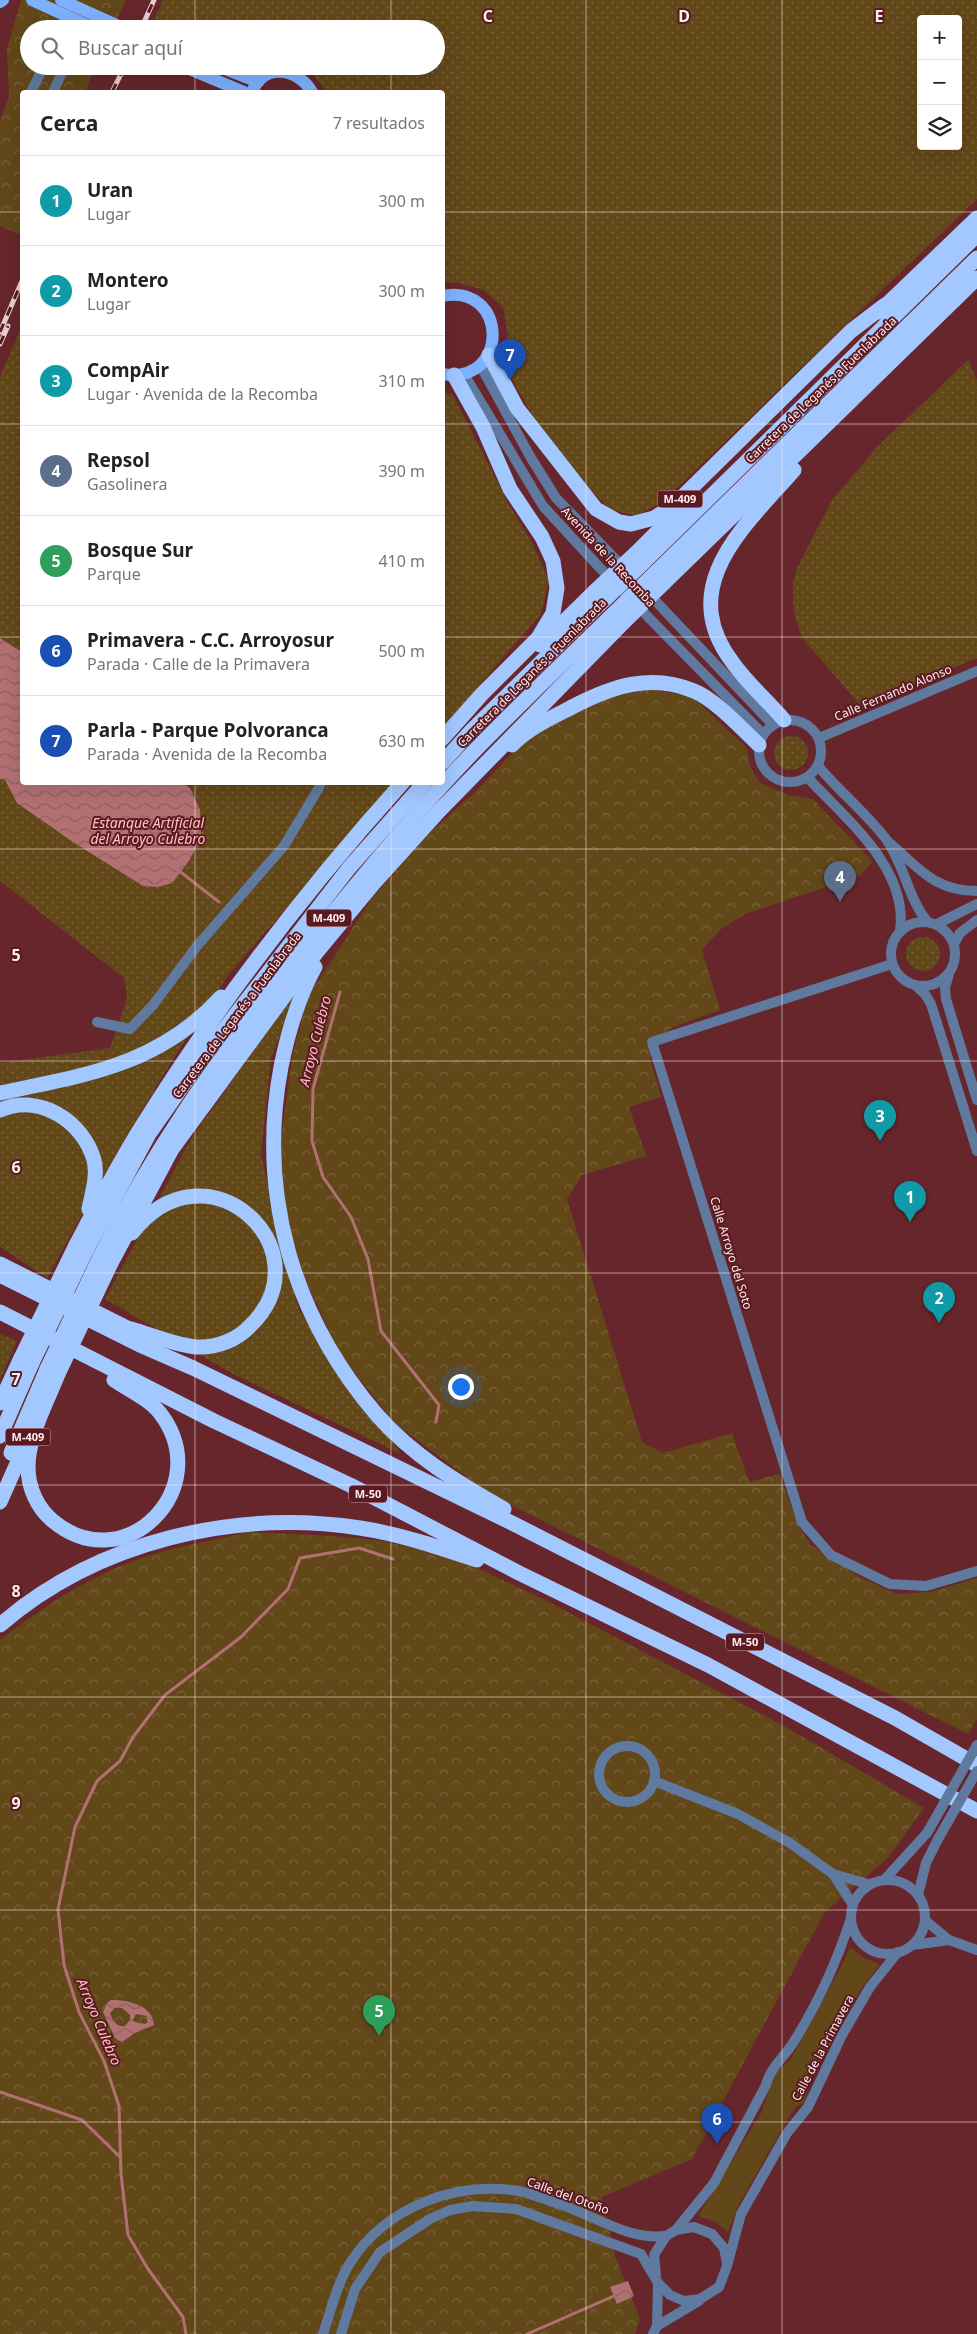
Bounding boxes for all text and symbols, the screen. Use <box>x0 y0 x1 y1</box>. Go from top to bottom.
text: C <box>483 5 493 27</box>
text: D <box>678 5 690 27</box>
text: E <box>875 5 884 27</box>
map controls <box>917 15 962 150</box>
button: + <box>917 15 962 60</box>
search box <box>20 20 445 75</box>
icon: search <box>38 34 66 62</box>
text: Buscar aquí <box>78 35 183 61</box>
button: − <box>917 60 962 105</box>
button: layers <box>917 105 962 150</box>
text: Cerca <box>40 109 98 137</box>
text: 7 resultados <box>333 112 425 134</box>
text: Uran <box>87 177 133 203</box>
text: 1 <box>51 190 61 212</box>
text: 300 m <box>378 190 425 212</box>
text: Lugar <box>87 203 131 225</box>
text: Montero <box>87 267 169 293</box>
text: 2 <box>51 280 61 302</box>
text: 300 m <box>378 280 425 302</box>
text: Lugar <box>87 293 131 315</box>
street label: Carretera de Leganés a Fuenlabrada <box>741 313 900 467</box>
pin: 7 <box>494 339 526 380</box>
text: CompAir <box>87 357 169 383</box>
text: 3 <box>51 370 61 392</box>
text: 310 m <box>378 370 425 392</box>
text: Lugar · Avenida de la Recomba <box>87 383 318 405</box>
text: Repsol <box>87 447 150 473</box>
text: 4 <box>51 460 61 482</box>
text: 390 m <box>378 460 425 482</box>
text: Gasolinera <box>87 473 167 495</box>
road number: M-409 <box>658 490 702 508</box>
street label: Avenida de la Recomba <box>557 503 659 610</box>
text: Bosque Sur <box>87 537 193 563</box>
text: 5 <box>51 550 61 572</box>
text: 410 m <box>378 550 425 572</box>
text: Parque <box>87 563 141 585</box>
street label: Carretera de Leganés a Fuenlabrada <box>453 594 610 751</box>
text: Primavera - C.C. Arroyosur <box>87 627 334 653</box>
text: 6 <box>51 640 61 662</box>
text: 500 m <box>378 640 425 662</box>
text: Parada · Calle de la Primavera <box>87 653 310 675</box>
street label: Calle Fernando Alonso <box>831 660 954 725</box>
text: Parla - Parque Polvoranca <box>87 717 329 743</box>
text: 7 <box>51 730 61 752</box>
text: 630 m <box>378 730 425 752</box>
text: Parada · Avenida de la Recomba <box>87 743 327 765</box>
water label: Estanque Artificial del Arroyo Culebro <box>91 813 206 848</box>
pin: 4 <box>824 861 856 902</box>
road number: M-409 <box>306 910 352 926</box>
street label: Carretera de Leganés a Fuenlabrada <box>168 928 305 1101</box>
text: 5 <box>11 944 21 966</box>
water label: Arroyo Culebro <box>294 994 335 1089</box>
pin: 3 <box>864 1100 896 1141</box>
text: 6 <box>11 1156 21 1178</box>
pin: 1 <box>894 1181 926 1222</box>
street label: Calle Arroyo del Soto <box>706 1194 757 1311</box>
pin: 2 <box>923 1282 955 1323</box>
text: 7 <box>11 1368 21 1390</box>
your location <box>448 1374 474 1400</box>
road number: M-409 <box>5 1428 50 1445</box>
road number: M-50 <box>349 1486 387 1502</box>
text: 8 <box>11 1580 21 1602</box>
road number: M-50 <box>726 1634 764 1650</box>
text: 9 <box>11 1792 21 1814</box>
water label: Arroyo Culebro <box>72 1975 126 2068</box>
street label: Calle de la Primavera <box>787 1992 858 2104</box>
pin: 5 <box>363 1995 395 2036</box>
pin: 6 <box>701 2103 733 2144</box>
street label: Calle del Otoño <box>525 2173 612 2218</box>

